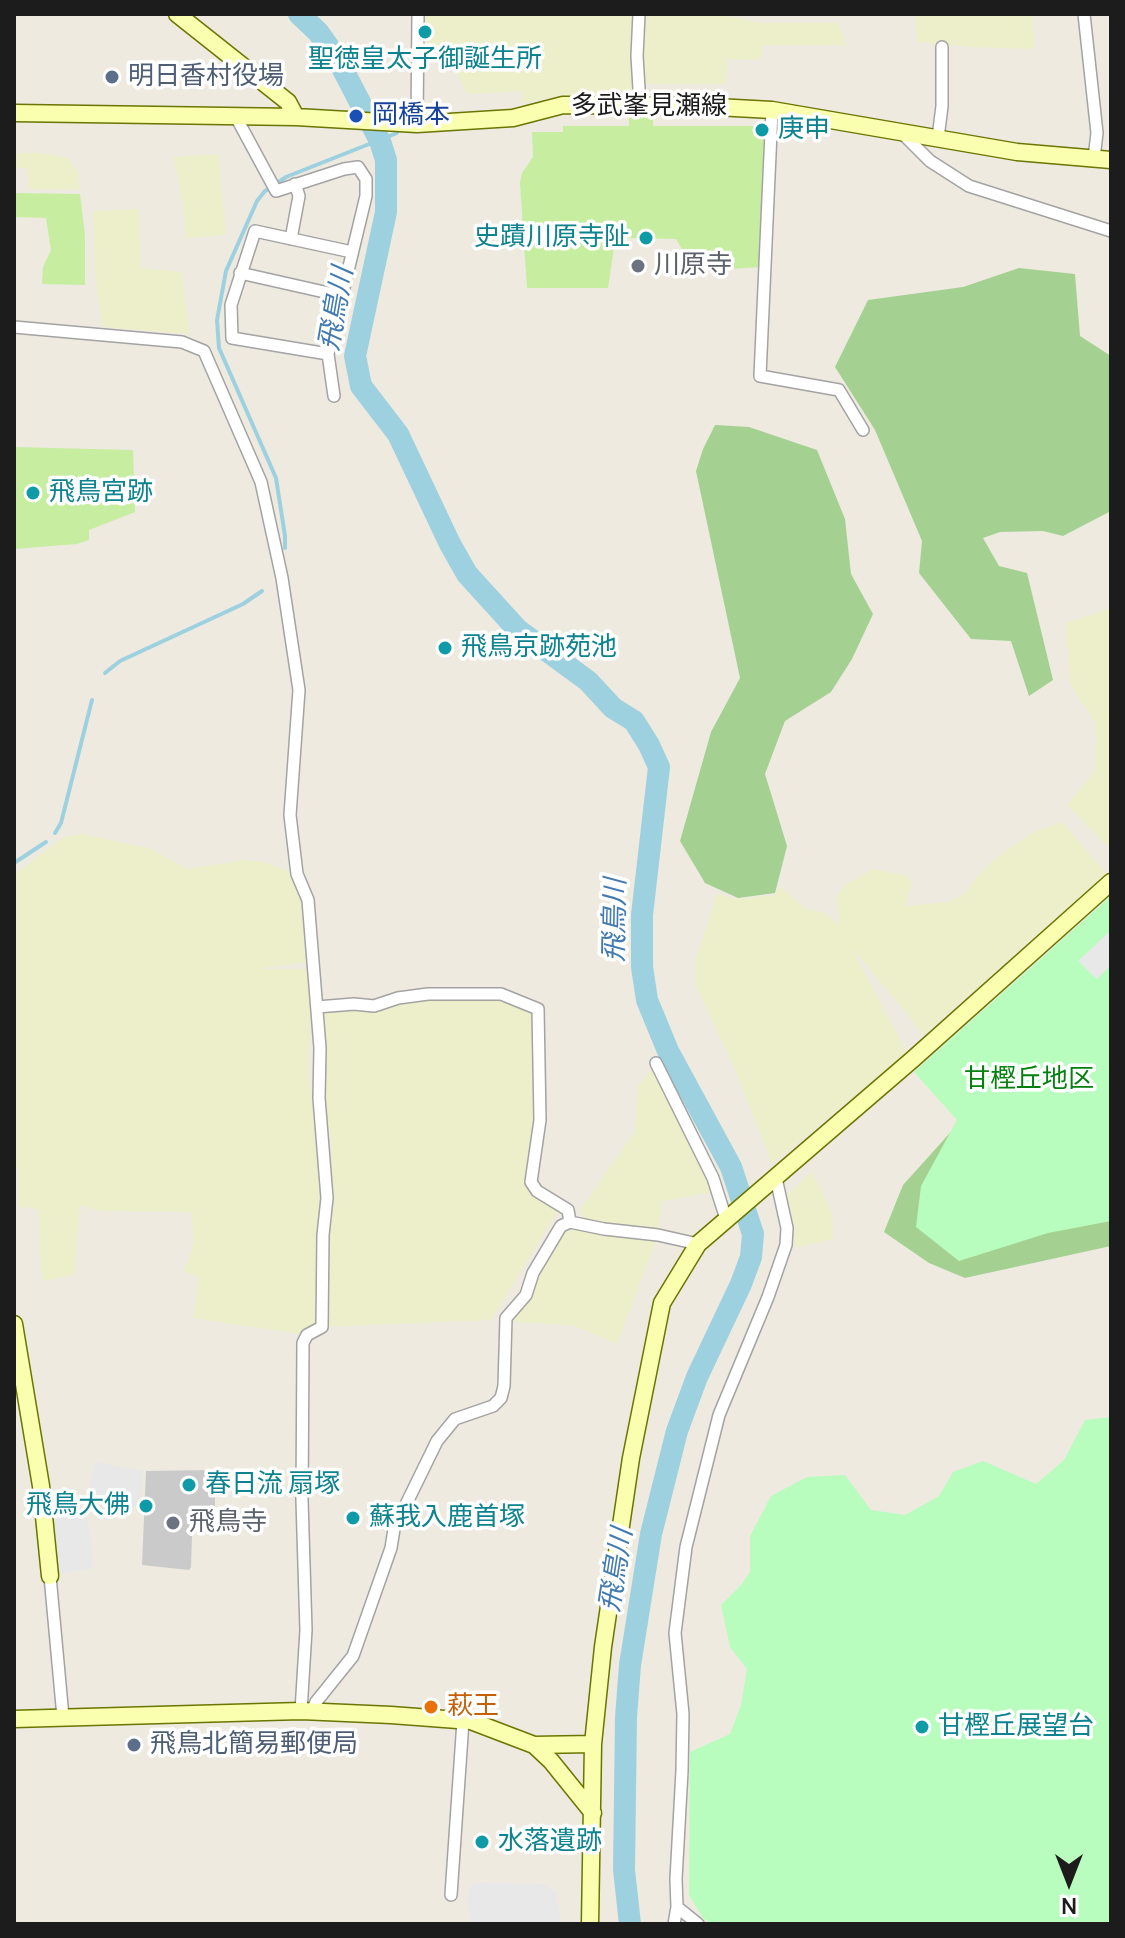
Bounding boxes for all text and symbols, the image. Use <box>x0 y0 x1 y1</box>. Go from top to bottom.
marker: 聖徳皇太子御誕生所 <box>416 23 434 41</box>
place label: 聖徳皇太子御誕生所 <box>308 44 542 76</box>
place label: 明日香村役場 <box>128 61 284 93</box>
marker: 明日香村役場 <box>103 68 121 86</box>
street label: 多武峯見瀬線 <box>571 91 727 123</box>
place label: 岡橋本 <box>372 100 450 132</box>
marker: 岡橋本 <box>347 107 365 125</box>
place label: 庚申 <box>778 114 830 146</box>
marker: 庚申 <box>753 121 771 139</box>
place label: 史蹟川原寺阯 <box>474 222 630 254</box>
marker: 史蹟川原寺阯 <box>637 229 655 247</box>
place label: 川原寺 <box>654 250 732 282</box>
marker: 川原寺 <box>629 257 647 275</box>
water label: 飛鳥川 <box>313 265 361 353</box>
place label: 飛鳥宮跡 <box>49 477 153 509</box>
marker: 飛鳥宮跡 <box>24 484 42 502</box>
place label: 飛鳥京跡苑池 <box>461 632 617 664</box>
marker: 飛鳥京跡苑池 <box>436 639 454 657</box>
water label: 飛鳥川 <box>598 878 634 962</box>
park label: 甘樫丘地区 <box>964 1064 1094 1096</box>
place label: 春日流 扇塚 <box>205 1469 340 1501</box>
marker: 春日流 扇塚 <box>180 1476 198 1494</box>
place label: 飛鳥大佛 <box>26 1490 130 1522</box>
marker: 飛鳥大佛 <box>137 1497 155 1515</box>
place label: 蘇我入鹿首塚 <box>369 1502 525 1534</box>
place label: 飛鳥寺 <box>189 1507 267 1539</box>
marker: 蘇我入鹿首塚 <box>344 1509 362 1527</box>
marker: 飛鳥寺 <box>164 1514 182 1532</box>
water label: 飛鳥川 <box>594 1526 640 1614</box>
place label: 萩王 <box>447 1691 499 1723</box>
marker: 萩王 <box>422 1698 440 1716</box>
place label: 甘樫丘展望台 <box>938 1711 1094 1743</box>
marker: 甘樫丘展望台 <box>913 1718 931 1736</box>
place label: 飛鳥北簡易郵便局 <box>150 1729 358 1761</box>
marker: 飛鳥北簡易郵便局 <box>125 1736 143 1754</box>
place label: 水落遺跡 <box>498 1826 602 1858</box>
marker: 水落遺跡 <box>473 1833 491 1851</box>
north arrow <box>1029 1842 1109 1922</box>
text: N <box>1061 1891 1077 1921</box>

